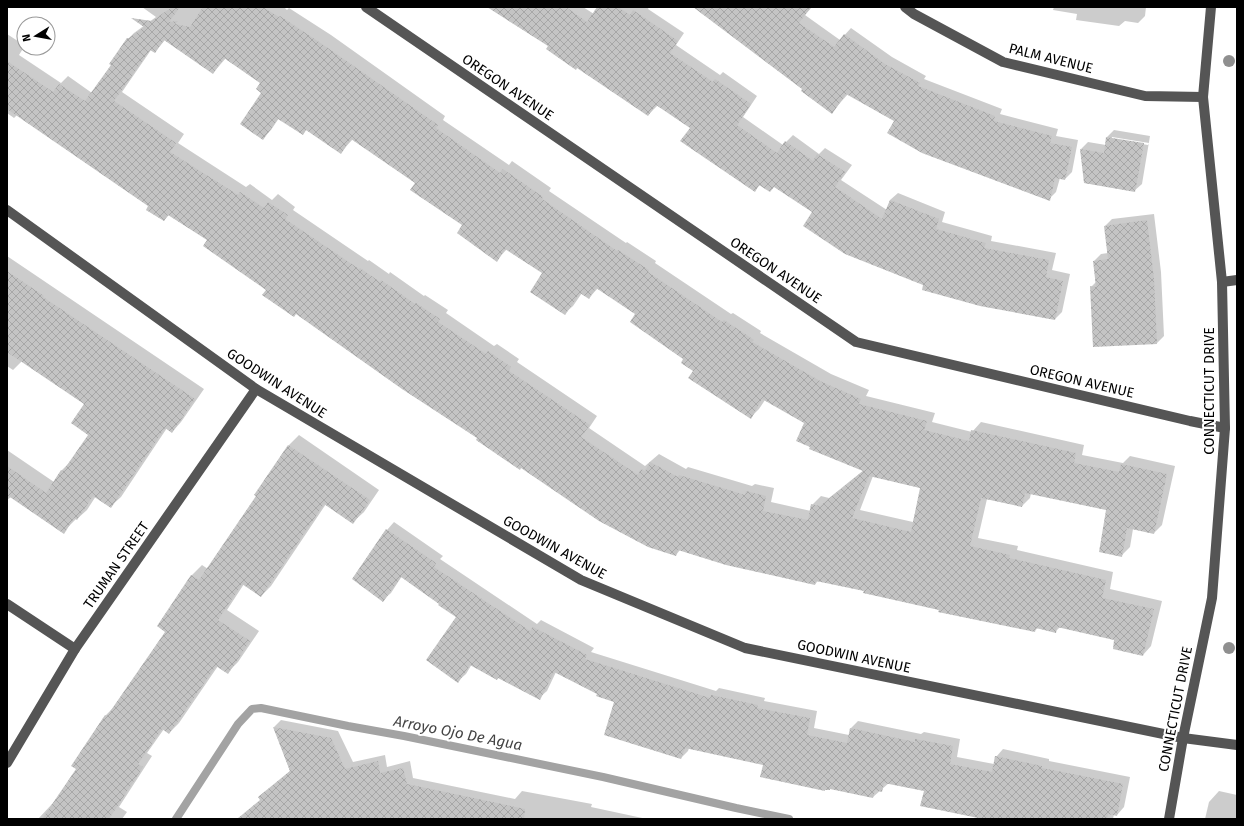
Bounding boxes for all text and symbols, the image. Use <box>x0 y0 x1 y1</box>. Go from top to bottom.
north arrow <box>16 16 56 56</box>
text: N <box>20 33 34 43</box>
street label: PALM AVENUE <box>1007 40 1095 77</box>
street label: OREGON AVENUE <box>459 51 557 124</box>
street label: OREGON AVENUE <box>727 234 825 307</box>
street label: CONNECTICUT DRIVE <box>1201 327 1218 455</box>
street label: GOODWIN AVENUE <box>224 345 330 422</box>
street label: OREGON AVENUE <box>1028 361 1136 402</box>
street label: GOODWIN AVENUE <box>500 512 609 583</box>
street label: TRUMAN STREET <box>80 518 153 612</box>
street label: GOODWIN AVENUE <box>796 636 912 677</box>
street label: CONNECTICUT DRIVE <box>1155 645 1196 773</box>
water label: Arroyo Ojo De Agua <box>391 712 524 754</box>

